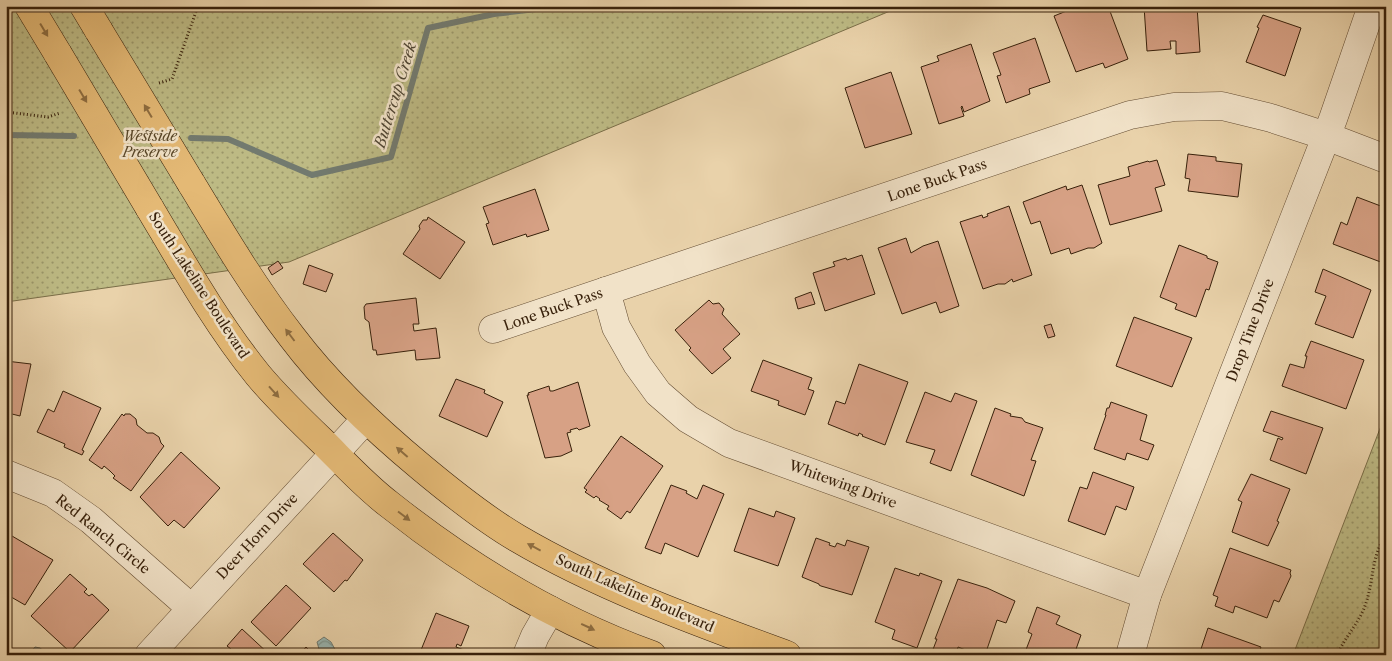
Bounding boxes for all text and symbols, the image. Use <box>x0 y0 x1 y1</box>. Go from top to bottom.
one-way arrow <box>39 24 48 37</box>
water label: Buttercup Creek <box>370 40 420 151</box>
one-way arrow <box>78 90 87 103</box>
one-way arrow <box>143 104 152 117</box>
park label: Westside Preserve <box>122 127 179 161</box>
street label: Lone Buck Pass <box>885 155 989 205</box>
street label: South Lakeline Boulevard <box>145 208 253 362</box>
street label: Drop Tine Drive <box>1222 276 1278 384</box>
street label: Lone Buck Pass <box>501 284 605 334</box>
one-way arrow <box>285 328 295 342</box>
one-way arrow <box>268 385 280 397</box>
one-way arrow <box>396 446 409 457</box>
street label: Whitewing Drive <box>786 456 899 512</box>
street label: Deer Horn Drive <box>212 489 302 583</box>
street label: Red Ranch Circle <box>52 490 154 578</box>
one-way arrow <box>397 511 411 521</box>
one-way arrow <box>527 542 540 551</box>
street label: South Lakeline Boulevard <box>553 550 717 636</box>
one-way arrow <box>580 622 595 631</box>

